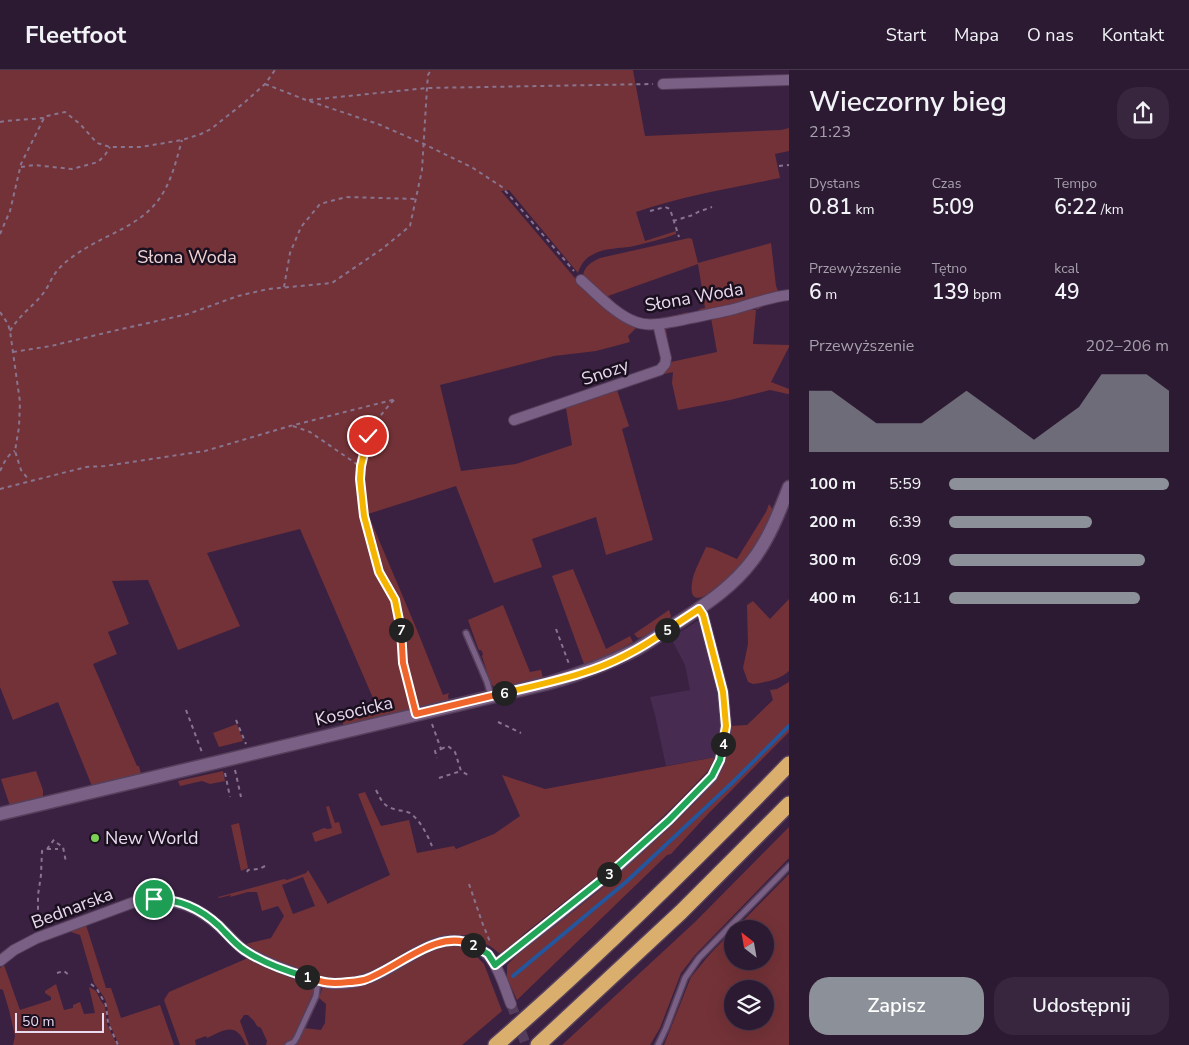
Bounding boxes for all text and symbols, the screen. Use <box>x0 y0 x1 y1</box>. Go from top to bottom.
text: Fleetfoot <box>25 19 126 51</box>
text: Start <box>886 23 926 47</box>
text: Mapa <box>954 23 999 47</box>
text: O nas <box>1027 23 1074 47</box>
text: Kontakt <box>1102 23 1164 47</box>
text: Wieczorny bieg <box>809 83 1007 121</box>
button: share <box>1117 87 1169 139</box>
text: 21:23 <box>809 121 851 143</box>
text: Dystans <box>809 174 860 193</box>
text: Czas <box>932 174 961 193</box>
text: Tempo <box>1054 174 1097 193</box>
text: 0.81 <box>809 193 852 221</box>
text: 5:09 <box>932 193 974 221</box>
text: 6:22 <box>1054 193 1097 221</box>
text: km <box>852 200 874 219</box>
text: /km <box>1097 200 1124 219</box>
park label: Słona Woda <box>137 245 237 269</box>
text: Przewyższenie <box>809 259 901 278</box>
text: Tętno <box>932 259 967 278</box>
text: kcal <box>1054 259 1079 278</box>
street label: Słona Woda <box>643 277 745 317</box>
text: 6 <box>809 278 822 306</box>
text: 139 <box>932 278 969 306</box>
text: 49 <box>1054 278 1080 306</box>
text: m <box>822 285 837 304</box>
text: bpm <box>969 285 1001 304</box>
text: Przewyższenie <box>809 335 914 357</box>
text: 202–206 m <box>1086 335 1169 357</box>
street label: Snozy <box>578 352 633 391</box>
pin <box>347 415 389 457</box>
icon: check <box>354 422 382 450</box>
text: 100 m <box>809 473 856 495</box>
text: 5:59 <box>889 473 921 495</box>
text: 200 m <box>809 511 856 533</box>
text: 6:39 <box>889 511 921 533</box>
text: 300 m <box>809 549 856 571</box>
text: 6:09 <box>889 549 921 571</box>
text: 400 m <box>809 587 856 609</box>
text: 6:11 <box>889 587 921 609</box>
pin: 7 <box>388 618 414 642</box>
pin: 5 <box>654 618 680 642</box>
text: 7 <box>397 621 406 640</box>
text: 5 <box>663 621 672 640</box>
pin: 6 <box>492 680 516 706</box>
text: 6 <box>500 684 509 703</box>
street label: Kosocicka <box>313 690 395 732</box>
pin: 4 <box>710 732 736 756</box>
text: 4 <box>719 735 728 754</box>
place label: New World <box>105 826 199 850</box>
marker: New World <box>89 832 101 844</box>
pin: 3 <box>596 862 622 886</box>
text: 3 <box>605 865 614 884</box>
pin <box>133 878 175 920</box>
street label: Bednarska <box>28 881 116 935</box>
icon: arrive <box>140 885 168 913</box>
north arrow <box>724 920 774 970</box>
map controls <box>724 920 774 1030</box>
pin: 2 <box>460 932 486 958</box>
text: 2 <box>469 936 478 955</box>
pin: 1 <box>294 964 320 990</box>
text: 1 <box>303 968 312 987</box>
button: Zapisz <box>809 977 984 1035</box>
button: Udostępnij <box>994 977 1169 1035</box>
button: layers <box>724 980 774 1030</box>
scale bar <box>15 1010 104 1033</box>
text: 50 m <box>22 1012 54 1031</box>

